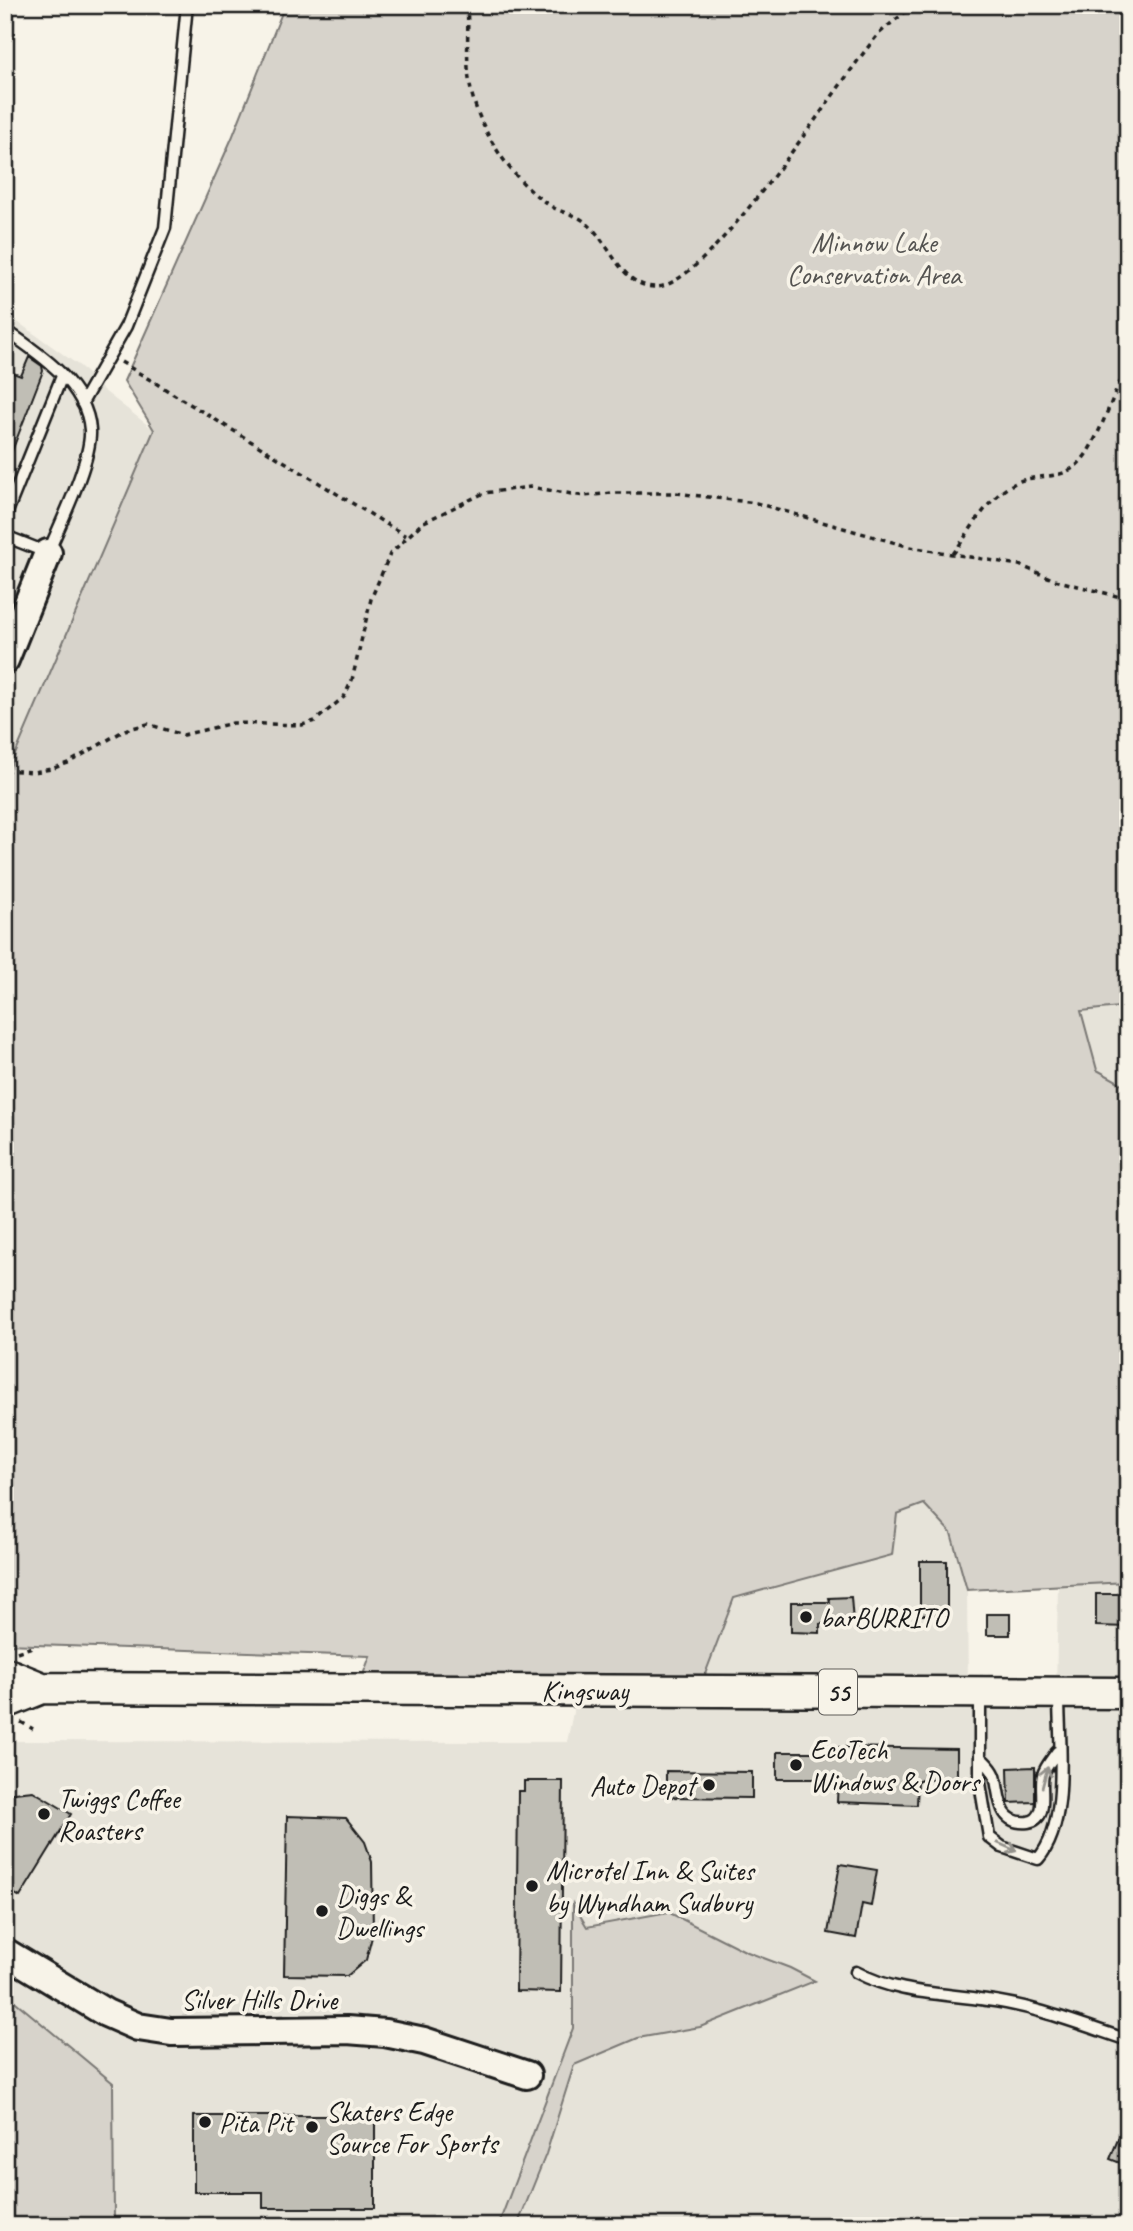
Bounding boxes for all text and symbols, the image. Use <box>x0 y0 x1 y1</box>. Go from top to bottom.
park label: Minnow Lake Conservation Area <box>787 225 963 292</box>
place label: barBURRITO <box>820 1600 950 1635</box>
marker: barBURRITO <box>798 1609 814 1625</box>
road number: 55 <box>819 1670 857 1714</box>
street label: Kingsway <box>542 1673 631 1708</box>
place label: EcoTech Windows & Doors <box>810 1732 981 1799</box>
marker: EcoTech Windows & Doors <box>788 1757 804 1773</box>
one-way arrow <box>1039 1767 1052 1789</box>
place label: Auto Depot <box>590 1768 699 1803</box>
marker: Auto Depot <box>701 1777 717 1793</box>
place label: Twiggs Coffee Roasters <box>58 1781 181 1848</box>
marker: Twiggs Coffee Roasters <box>36 1806 52 1822</box>
one-way arrow <box>996 1841 1017 1854</box>
place label: Microtel Inn & Suites by Wyndham Sudbury <box>546 1853 756 1920</box>
place label: Diggs & Dwellings <box>336 1878 426 1945</box>
marker: Microtel Inn & Suites by Wyndham Sudbury <box>524 1878 540 1894</box>
marker: Diggs & Dwellings <box>314 1903 330 1919</box>
street label: Silver Hills Drive <box>181 1982 339 2017</box>
place label: Skaters Edge Source For Sports <box>326 2094 500 2161</box>
place label: Pita Pit <box>219 2105 295 2140</box>
marker: Pita Pit <box>197 2114 213 2130</box>
marker: Skaters Edge Source For Sports <box>304 2119 320 2135</box>

